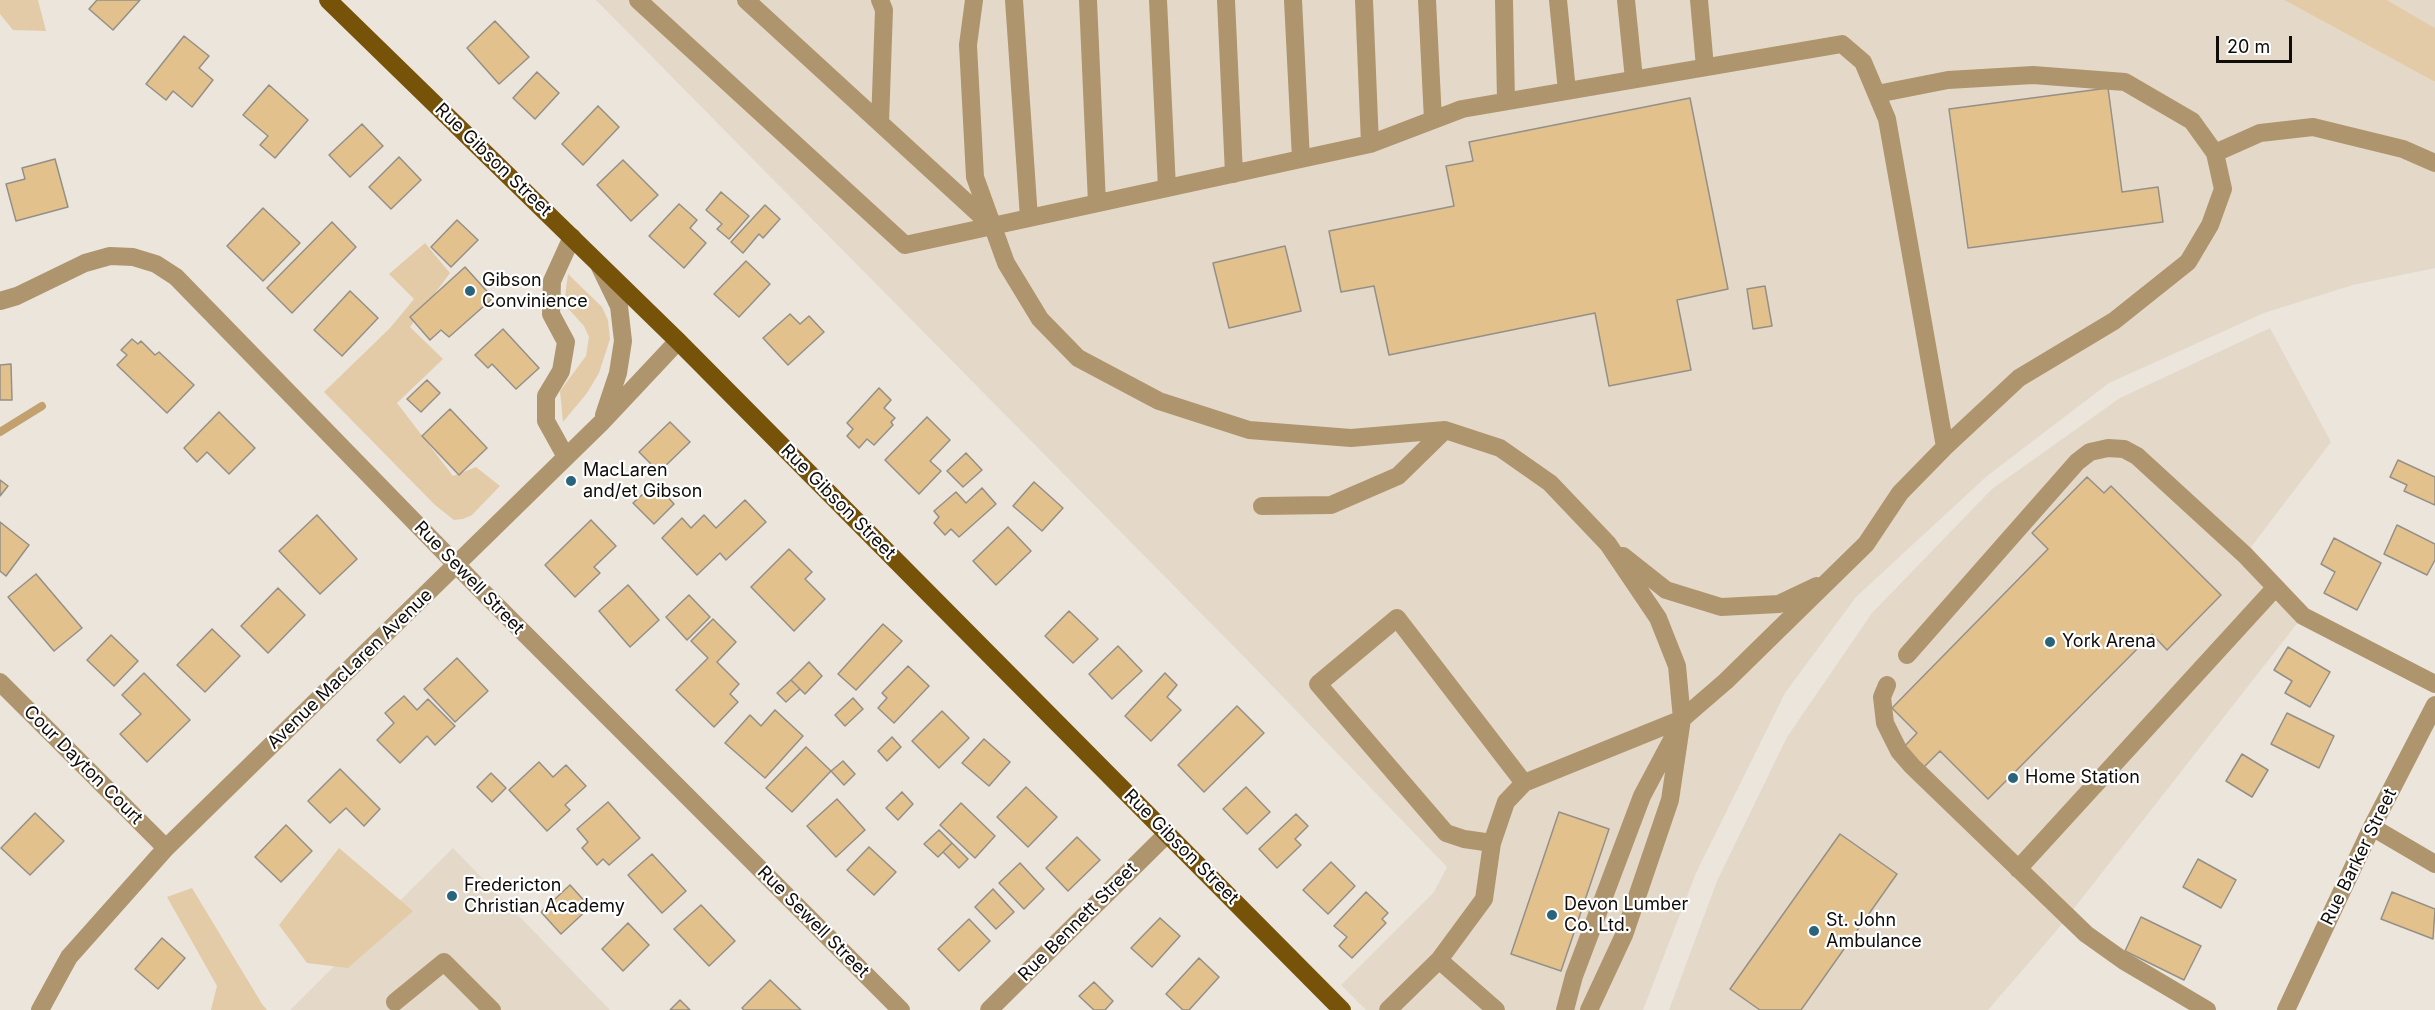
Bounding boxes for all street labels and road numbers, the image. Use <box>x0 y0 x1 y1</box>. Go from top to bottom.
street label: Rue Gibson Street <box>430 99 556 221</box>
street label: Rue Gibson Street <box>776 440 900 564</box>
street label: Rue Sewell Street <box>409 517 529 639</box>
street label: Avenue MacLaren Avenue <box>263 584 437 754</box>
street label: Cour Dayton Court <box>19 701 147 829</box>
street label: Rue Gibson Street <box>1119 785 1243 909</box>
street label: Rue Barker Street <box>2317 785 2401 929</box>
street label: Rue Bennett Street <box>1014 858 1142 986</box>
street label: Rue Sewell Street <box>753 862 873 982</box>

